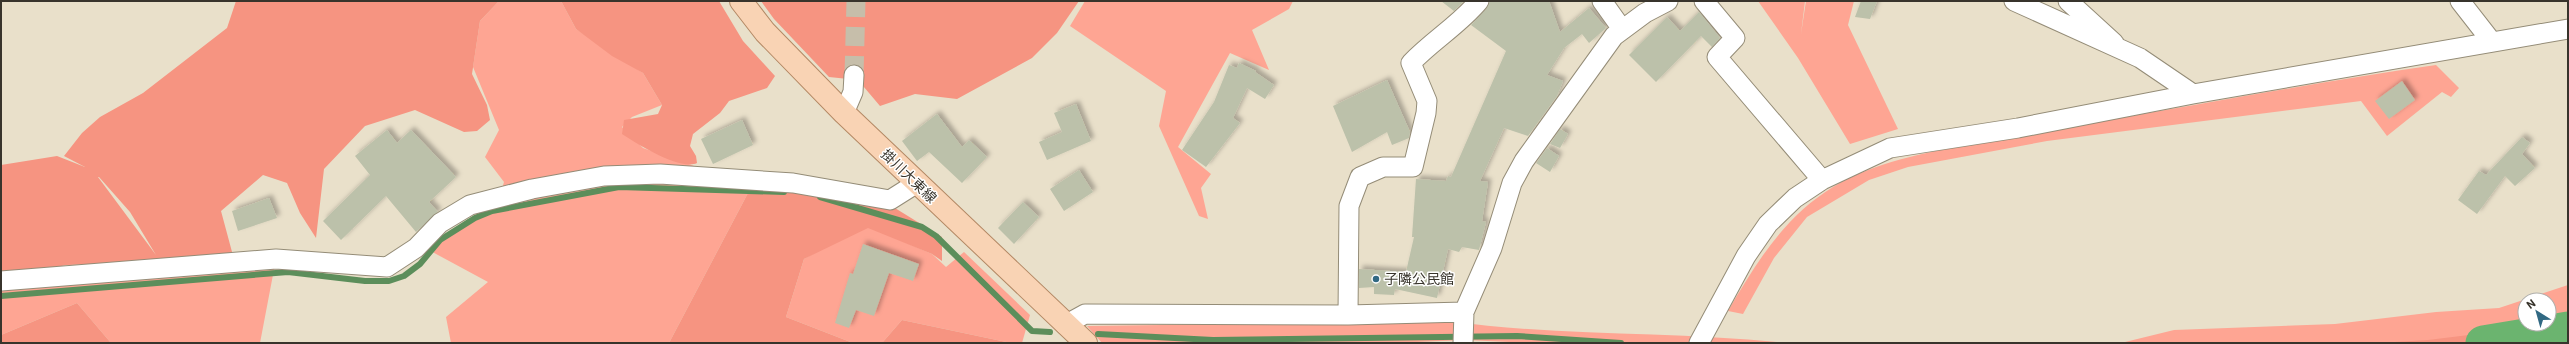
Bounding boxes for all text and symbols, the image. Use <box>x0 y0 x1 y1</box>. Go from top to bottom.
street label: 掛川大東線 <box>878 146 940 206</box>
place label: 子隣公民館 <box>1384 271 1454 287</box>
marker: 子隣公民館 <box>1371 274 1381 284</box>
north arrow <box>2517 292 2557 332</box>
text: N <box>2524 297 2538 312</box>

